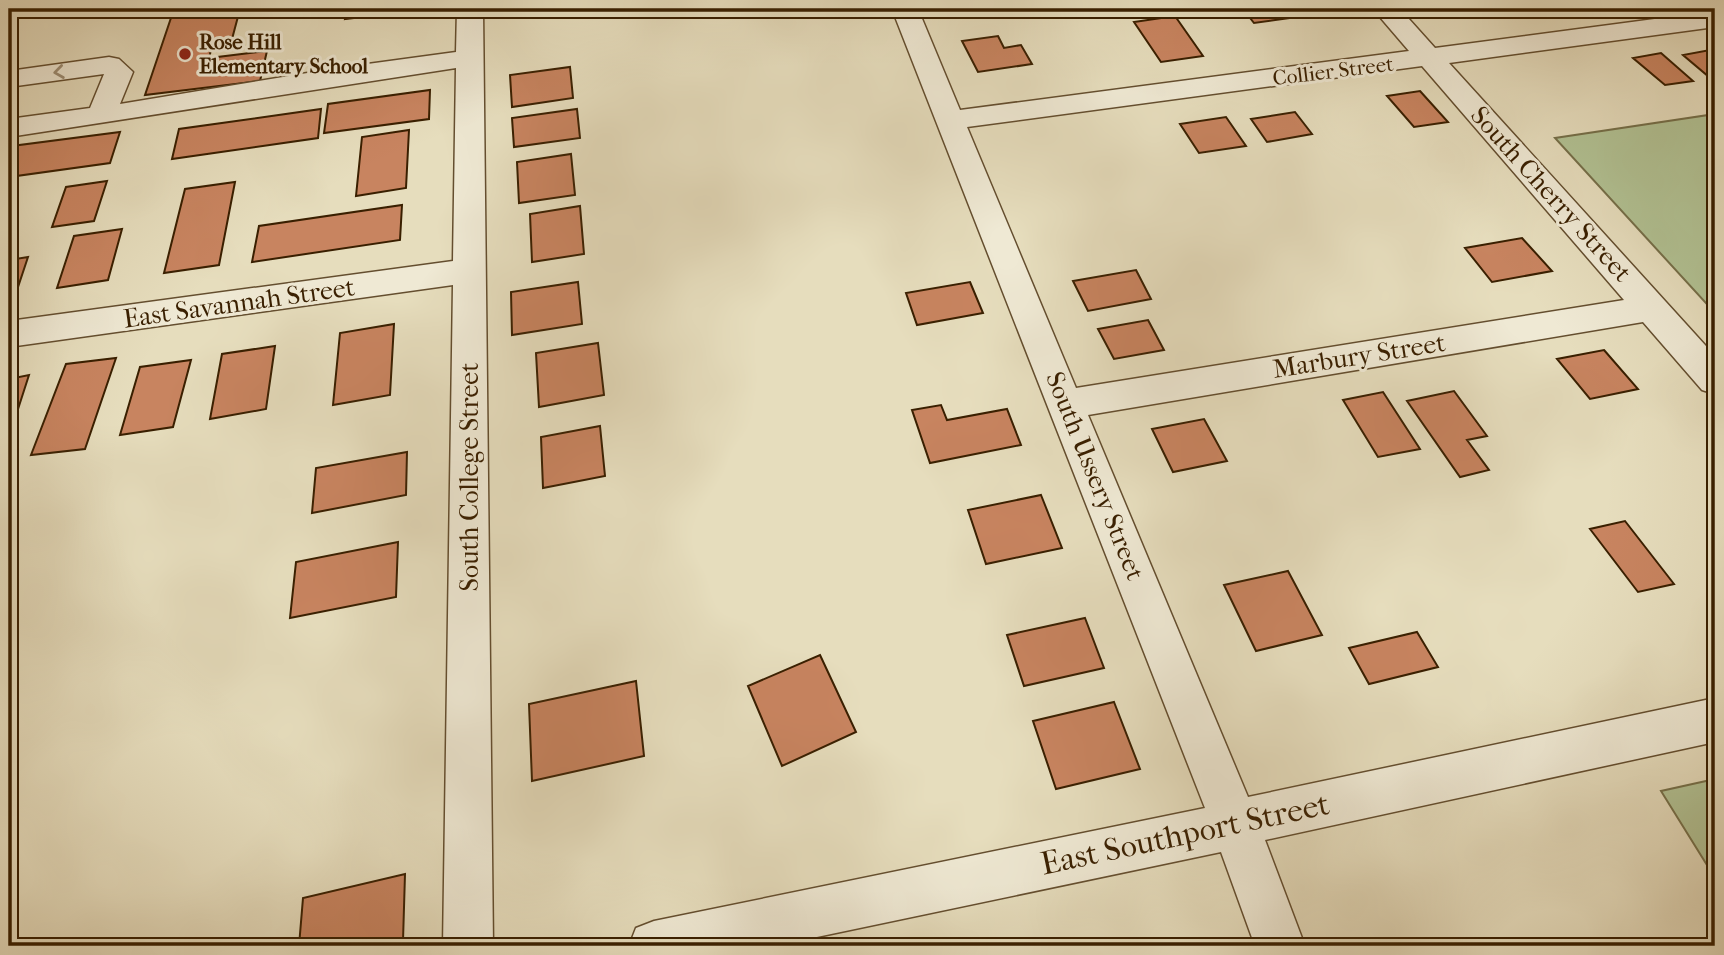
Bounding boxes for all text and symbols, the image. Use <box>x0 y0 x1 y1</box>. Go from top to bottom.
place label: Rose Hill Elementary School <box>199 30 368 78</box>
marker: Rose Hill Elementary School <box>177 46 193 62</box>
street label: Collier Street <box>1271 52 1395 90</box>
one-way arrow <box>53 64 65 79</box>
street label: South Cherry Street <box>1464 100 1638 289</box>
street label: East Savannah Street <box>121 271 357 335</box>
street label: Marbury Street <box>1271 327 1448 385</box>
street label: South College Street <box>454 362 485 591</box>
street label: South Ussery Street <box>1039 367 1151 585</box>
street label: East Southport Street <box>1037 785 1333 883</box>

